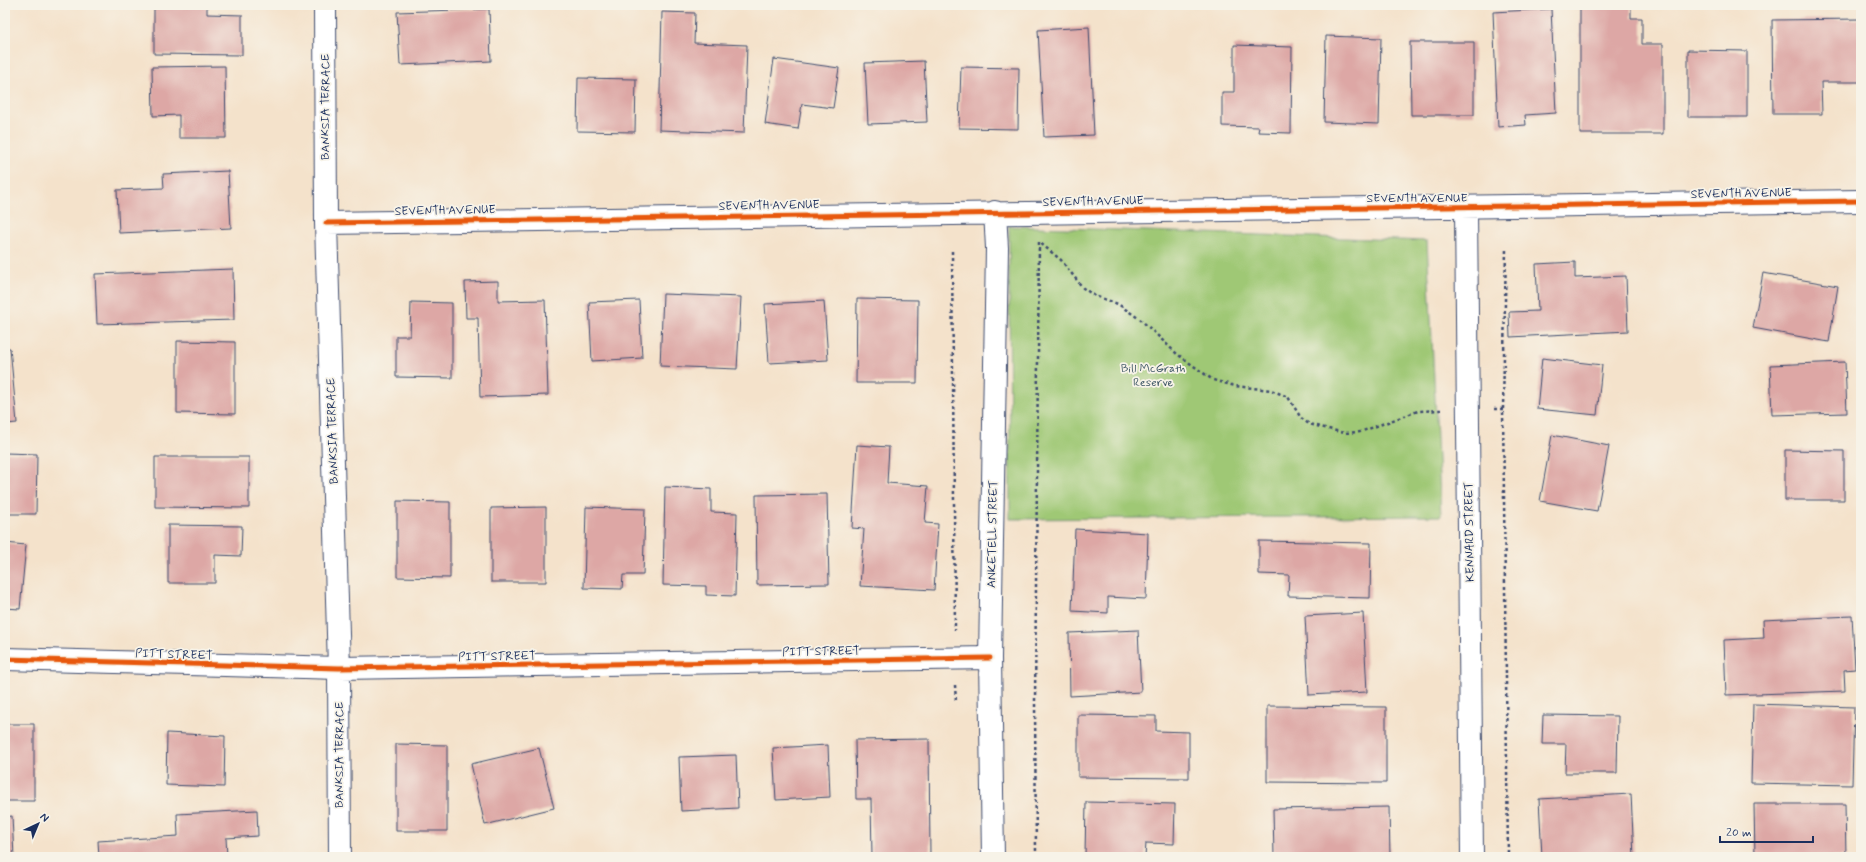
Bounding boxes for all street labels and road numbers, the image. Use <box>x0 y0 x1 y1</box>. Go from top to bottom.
street label: BANKSIA TERRACE <box>318 54 334 160</box>
street label: SEVENTH AVENUE <box>1690 185 1792 203</box>
street label: SEVENTH AVENUE <box>1367 191 1467 207</box>
street label: SEVENTH AVENUE <box>1042 193 1144 211</box>
street label: SEVENTH AVENUE <box>718 197 820 215</box>
street label: SEVENTH AVENUE <box>394 202 496 220</box>
street label: BANKSIA TERRACE <box>323 378 343 484</box>
street label: ANKETELL STREET <box>984 480 1002 588</box>
street label: KENNARD STREET <box>1461 482 1479 582</box>
street label: PITT STREET <box>782 643 860 661</box>
street label: PITT STREET <box>135 646 213 664</box>
street label: PITT STREET <box>458 648 536 666</box>
street label: BANKSIA TERRACE <box>332 702 348 808</box>

